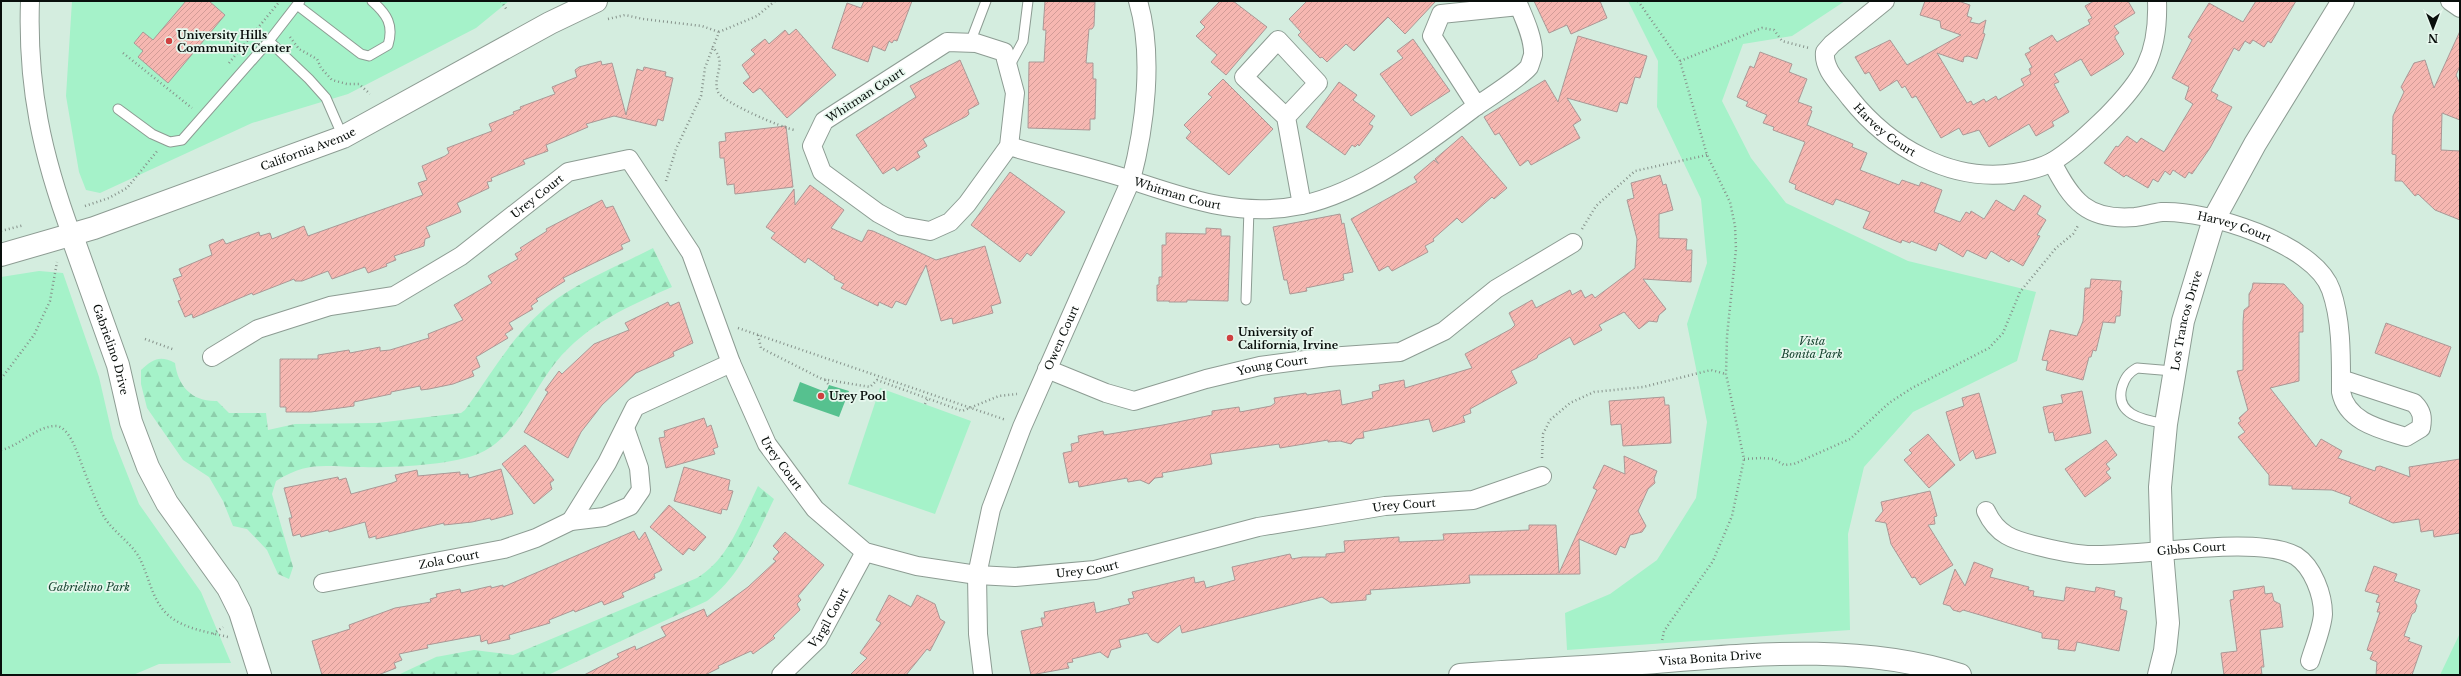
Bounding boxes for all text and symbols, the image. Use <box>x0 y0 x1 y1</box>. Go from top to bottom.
north arrow <box>2413 8 2453 48</box>
place label: University Hills Community Center <box>177 28 291 55</box>
text: N <box>2427 31 2438 45</box>
marker: University Hills Community Center <box>164 36 174 46</box>
street label: Whitman Court <box>823 64 907 126</box>
street label: Harvey Court <box>1850 100 1919 160</box>
street label: California Avenue <box>258 124 358 174</box>
street label: Urey Court <box>508 171 567 221</box>
street label: Whitman Court <box>1131 174 1223 213</box>
street label: Harvey Court <box>2196 208 2274 245</box>
street label: Los Trancos Drive <box>2168 269 2205 372</box>
street label: Gabrielino Drive <box>90 302 132 396</box>
street label: Owen Court <box>1041 302 1082 372</box>
place label: University of California, Irvine <box>1238 325 1339 352</box>
marker: University of California, Irvine <box>1225 333 1235 343</box>
park label: Vista Bonita Park <box>1780 334 1843 361</box>
street label: Young Court <box>1235 353 1309 379</box>
place label: Urey Pool <box>829 389 886 403</box>
marker: Urey Pool <box>816 391 826 401</box>
street label: Urey Court <box>758 434 806 494</box>
street label: Urey Court <box>1372 496 1437 515</box>
street label: Gibbs Court <box>2156 540 2227 558</box>
street label: Zola Court <box>417 547 481 572</box>
street label: Urey Court <box>1055 557 1121 580</box>
park label: Gabrielino Park <box>48 580 130 594</box>
street label: Virgil Court <box>805 585 852 652</box>
street label: Vista Bonita Drive <box>1658 648 1762 669</box>

